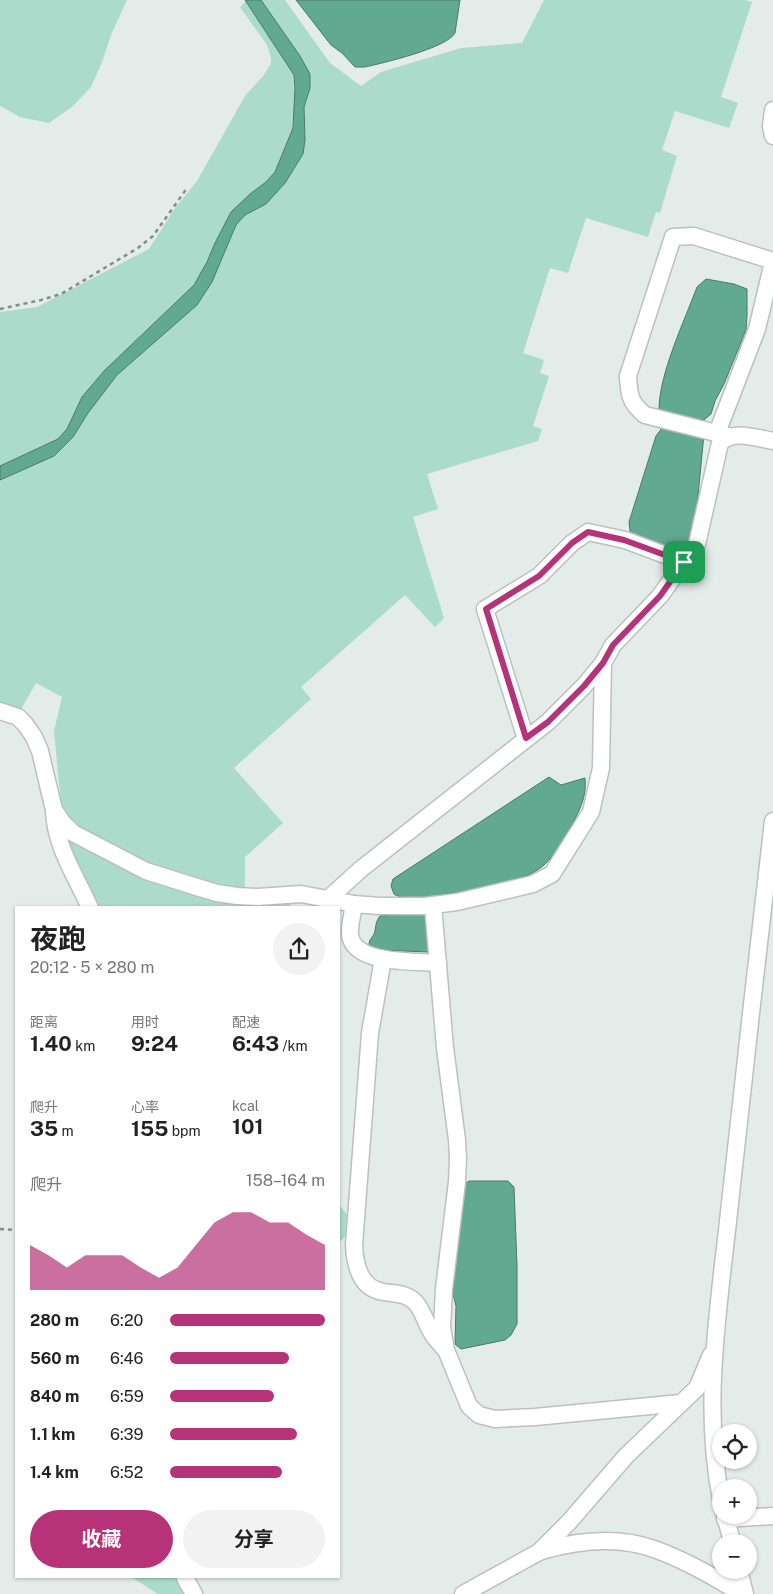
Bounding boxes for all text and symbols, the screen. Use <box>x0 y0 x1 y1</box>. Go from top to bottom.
pin <box>663 541 705 583</box>
icon: arrive <box>670 548 698 576</box>
text: 夜跑 <box>30 922 86 955</box>
button: share <box>273 923 325 975</box>
text: 20:12 · 5 × 280 m <box>30 958 154 977</box>
text: 距离 <box>30 1014 58 1030</box>
text: 用时 <box>131 1014 159 1030</box>
text: 配速 <box>232 1014 260 1030</box>
text: 1.40 <box>30 1031 72 1056</box>
text: 9:24 <box>131 1031 178 1056</box>
text: 6:43 <box>232 1031 279 1056</box>
text: km <box>72 1038 95 1054</box>
text: /km <box>279 1038 308 1054</box>
text: kcal <box>232 1098 259 1114</box>
text: 爬升 <box>30 1099 58 1115</box>
text: 心率 <box>131 1099 159 1115</box>
text: 101 <box>232 1114 264 1139</box>
text: 35 <box>30 1116 58 1141</box>
text: 155 <box>131 1116 168 1141</box>
text: m <box>58 1123 74 1139</box>
text: bpm <box>168 1123 201 1139</box>
text: 158–164 m <box>246 1171 325 1190</box>
text: 爬升 <box>30 1175 62 1194</box>
text: 280 m <box>30 1311 79 1330</box>
text: 6:20 <box>110 1311 143 1330</box>
text: 560 m <box>30 1349 80 1368</box>
text: 6:46 <box>110 1349 143 1368</box>
text: 840 m <box>30 1387 79 1406</box>
text: 6:59 <box>110 1387 144 1406</box>
map controls <box>712 1424 757 1579</box>
button: locate <box>712 1424 757 1469</box>
text: 1.1 km <box>30 1425 75 1444</box>
text: 6:39 <box>110 1425 144 1444</box>
text: 1.4 km <box>30 1463 79 1482</box>
text: 6:52 <box>110 1463 143 1482</box>
button: + <box>712 1479 757 1524</box>
button: 收藏 <box>30 1510 173 1568</box>
button: 分享 <box>183 1510 325 1568</box>
button: − <box>712 1534 757 1579</box>

